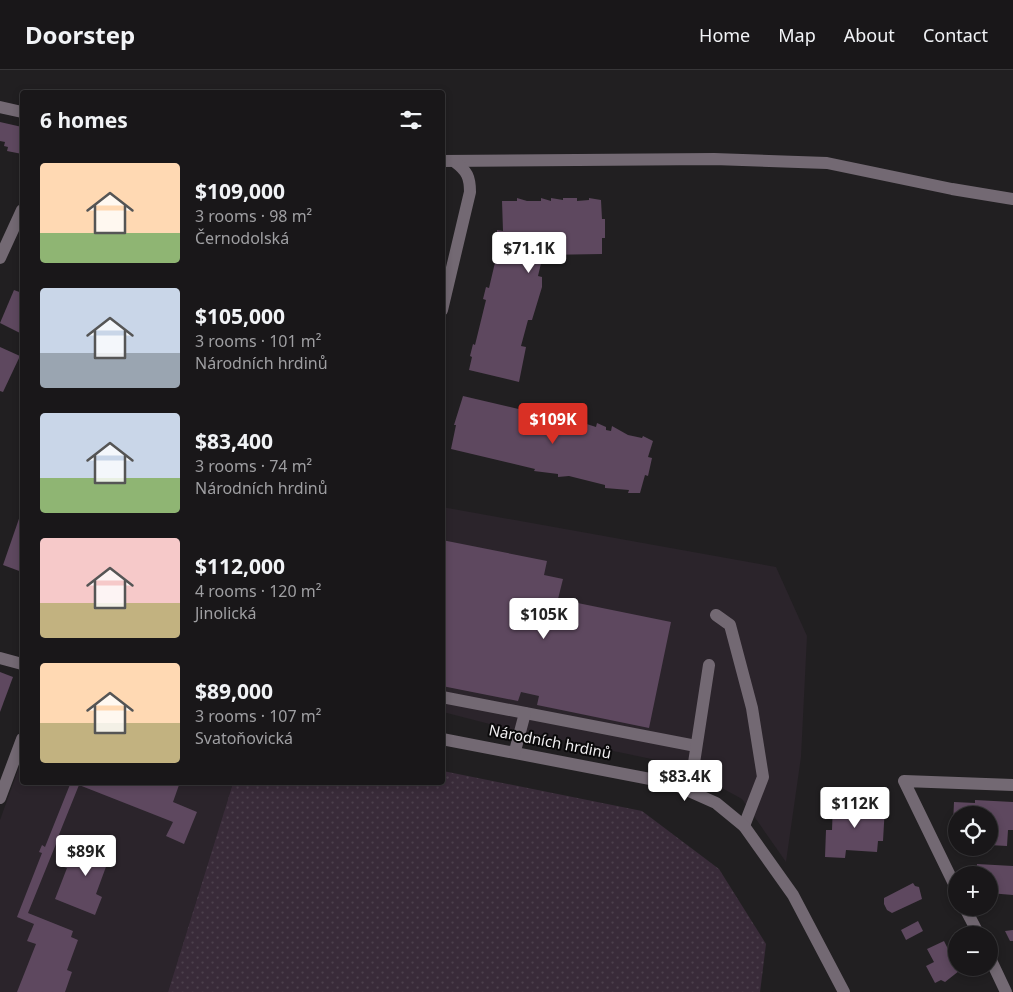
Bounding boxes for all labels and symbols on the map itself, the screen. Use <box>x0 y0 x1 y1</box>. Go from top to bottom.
pin: $71.1K <box>488 232 570 274</box>
pin: $109K <box>518 402 588 445</box>
pin: $105K <box>509 598 579 640</box>
street label: Národních hrdinů <box>487 719 613 763</box>
pin: $83.4K <box>644 760 726 802</box>
pin: $112K <box>820 786 890 829</box>
pin: $89K <box>56 834 116 877</box>

